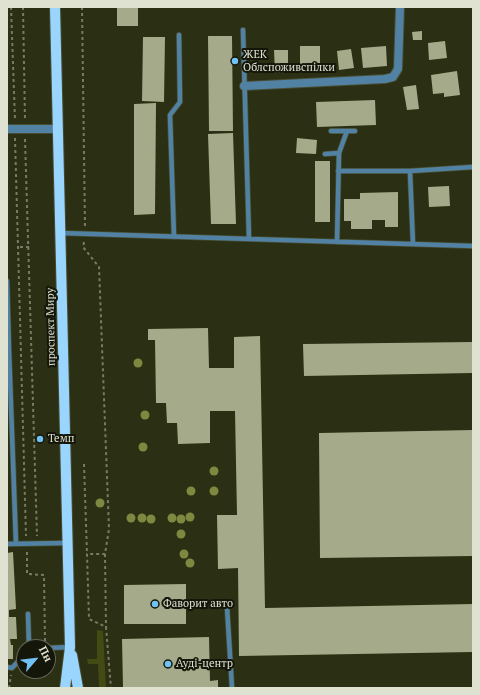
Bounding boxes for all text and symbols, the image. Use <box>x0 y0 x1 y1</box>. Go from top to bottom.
place label: ЖЕК Облспоживспілки <box>243 48 335 74</box>
marker: ЖЕК Облспоживспілки <box>230 56 240 66</box>
street label: проспект Миру <box>44 288 58 366</box>
place label: Темп <box>48 432 74 446</box>
marker: Темп <box>35 434 45 444</box>
place label: Фаворит авто <box>163 597 233 611</box>
marker: Фаворит авто <box>150 599 160 609</box>
north arrow <box>16 639 56 679</box>
text: Пн <box>36 644 56 664</box>
place label: Ауді-центр <box>176 657 233 671</box>
marker: Ауді-центр <box>163 659 173 669</box>

